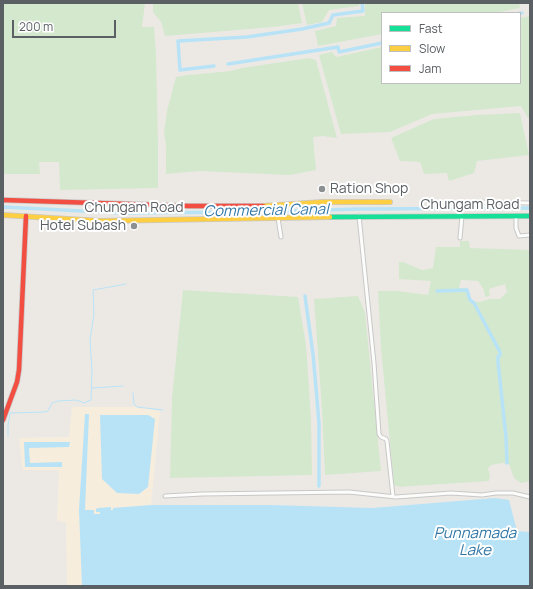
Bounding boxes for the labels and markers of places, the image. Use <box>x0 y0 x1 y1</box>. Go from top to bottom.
place label: Ration Shop <box>330 181 408 197</box>
marker: Ration Shop <box>317 184 327 194</box>
place label: Hotel Subash <box>40 218 126 234</box>
marker: Hotel Subash <box>129 221 139 231</box>

